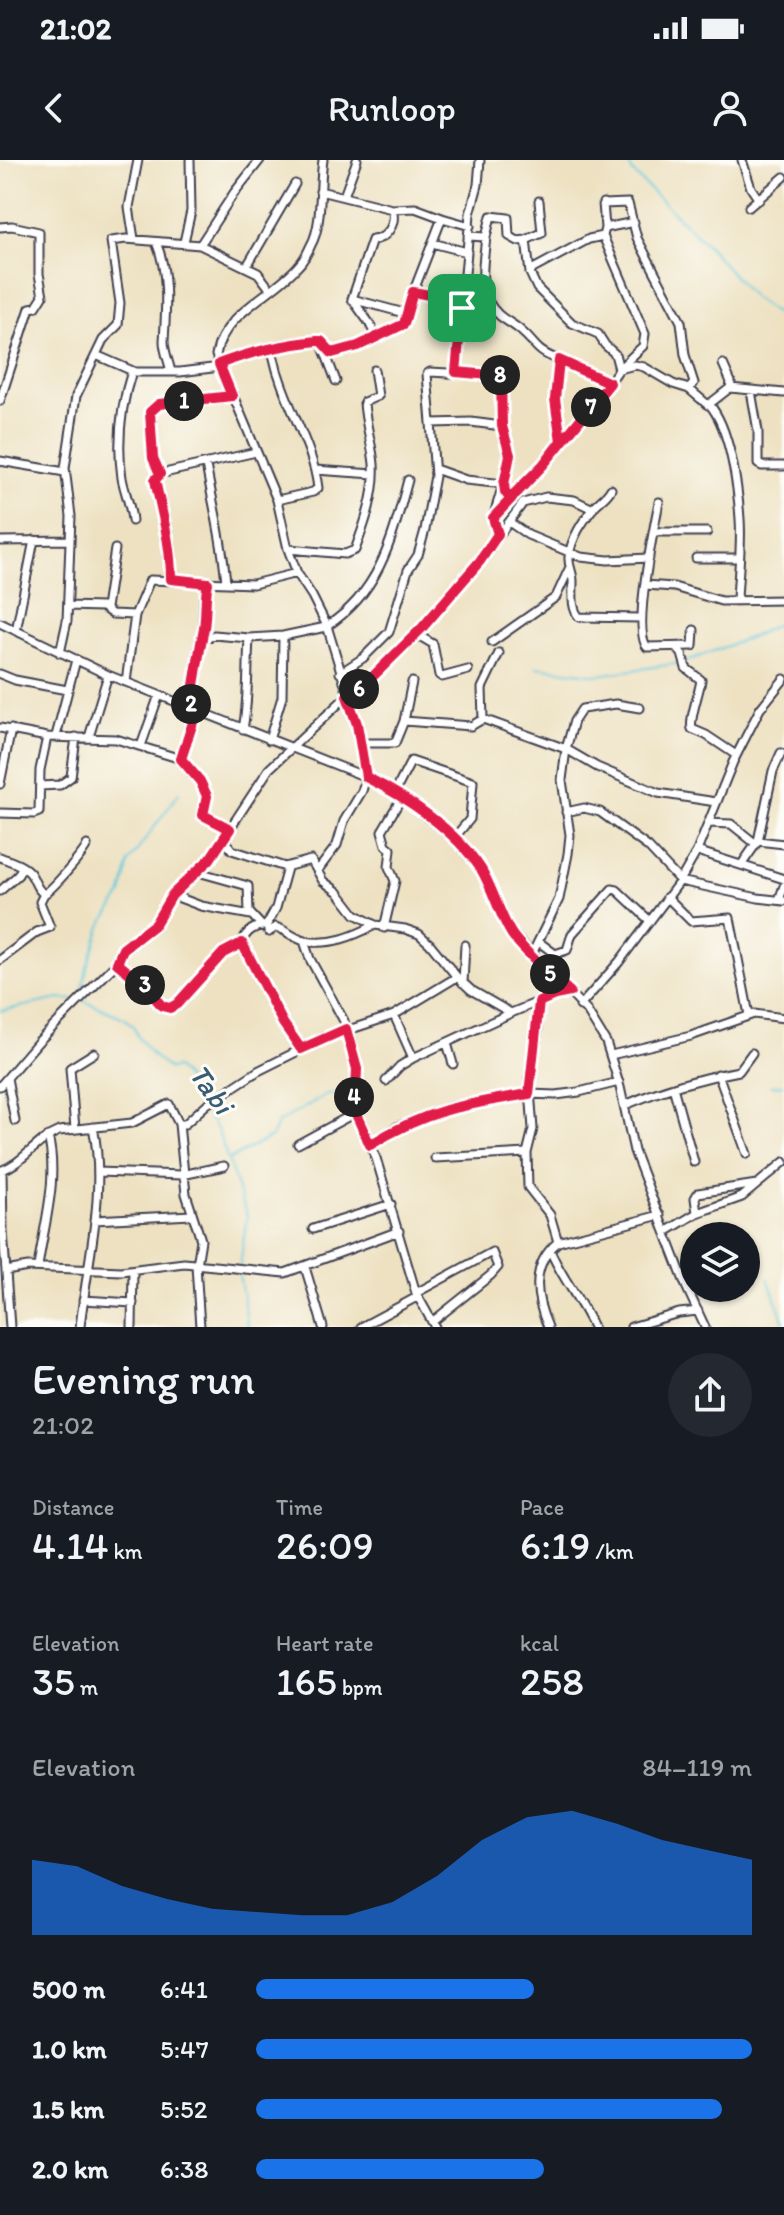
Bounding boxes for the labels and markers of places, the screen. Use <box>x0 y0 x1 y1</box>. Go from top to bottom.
pin <box>428 274 496 342</box>
pin: 8 <box>480 355 520 395</box>
pin: 1 <box>164 381 204 421</box>
pin: 7 <box>571 387 611 427</box>
pin: 6 <box>339 669 379 709</box>
pin: 2 <box>171 684 211 724</box>
pin: 5 <box>530 954 570 994</box>
pin: 3 <box>125 965 165 1005</box>
pin: 4 <box>334 1077 374 1117</box>

